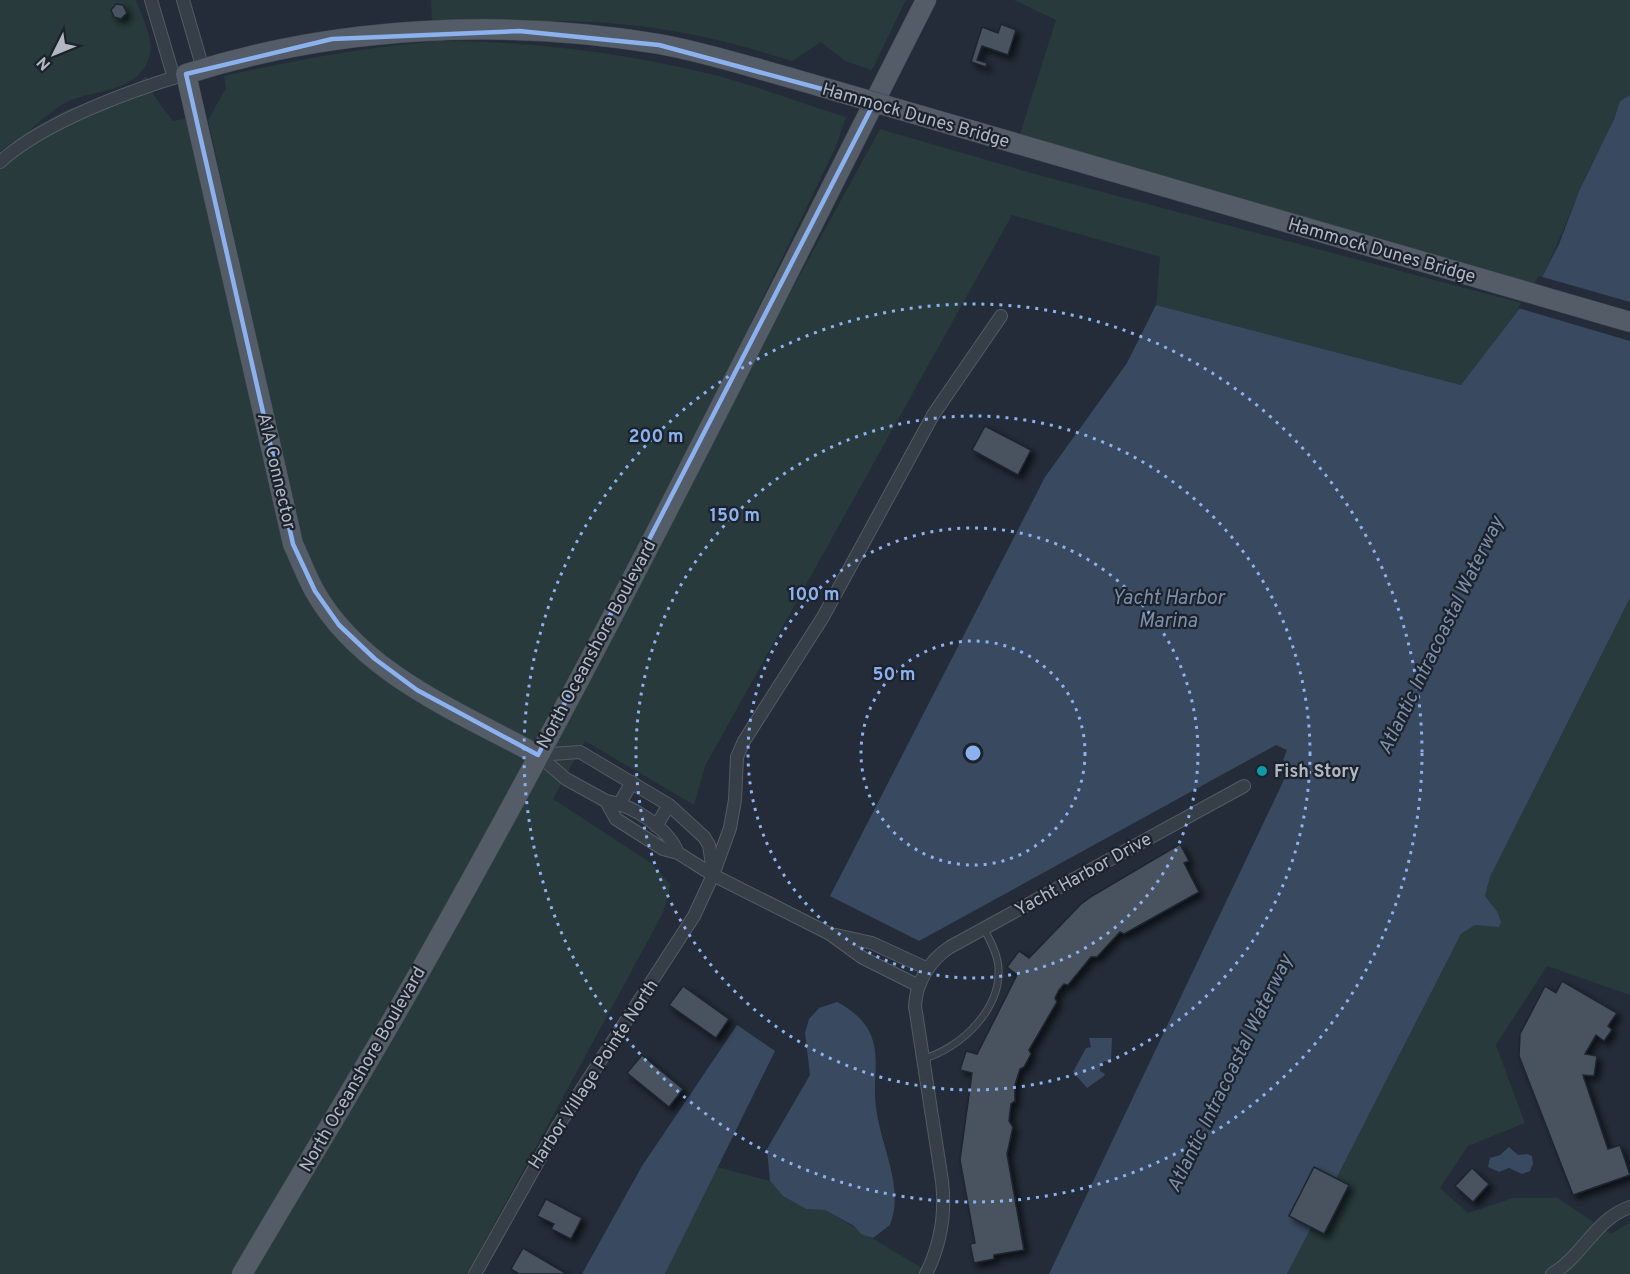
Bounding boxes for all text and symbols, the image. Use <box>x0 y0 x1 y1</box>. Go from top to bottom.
north arrow <box>24 24 84 84</box>
text: N <box>33 52 56 74</box>
street label: Hammock Dunes Bridge <box>819 79 1012 154</box>
street label: Hammock Dunes Bridge <box>1285 214 1478 289</box>
street label: A1A Connector <box>251 411 300 532</box>
text: 200 m <box>628 426 684 449</box>
text: 150 m <box>710 505 760 528</box>
water label: Atlantic Intracoastal Waterway <box>1373 511 1512 759</box>
street label: North Oceanshore Boulevard <box>532 536 662 753</box>
text: 100 m <box>788 584 840 607</box>
water label: Yacht Harbor Marina <box>1112 586 1226 635</box>
text: 50 m <box>872 664 916 687</box>
centre of rings <box>963 743 983 763</box>
place label: Fish Story <box>1274 761 1359 784</box>
marker: Fish Story <box>1255 764 1269 778</box>
street label: Yacht Harbor Drive <box>1011 828 1156 922</box>
water label: Atlantic Intracoastal Waterway <box>1162 949 1301 1197</box>
street label: North Oceanshore Boulevard <box>295 963 432 1176</box>
street label: Harbor Village Pointe North <box>524 975 664 1174</box>

